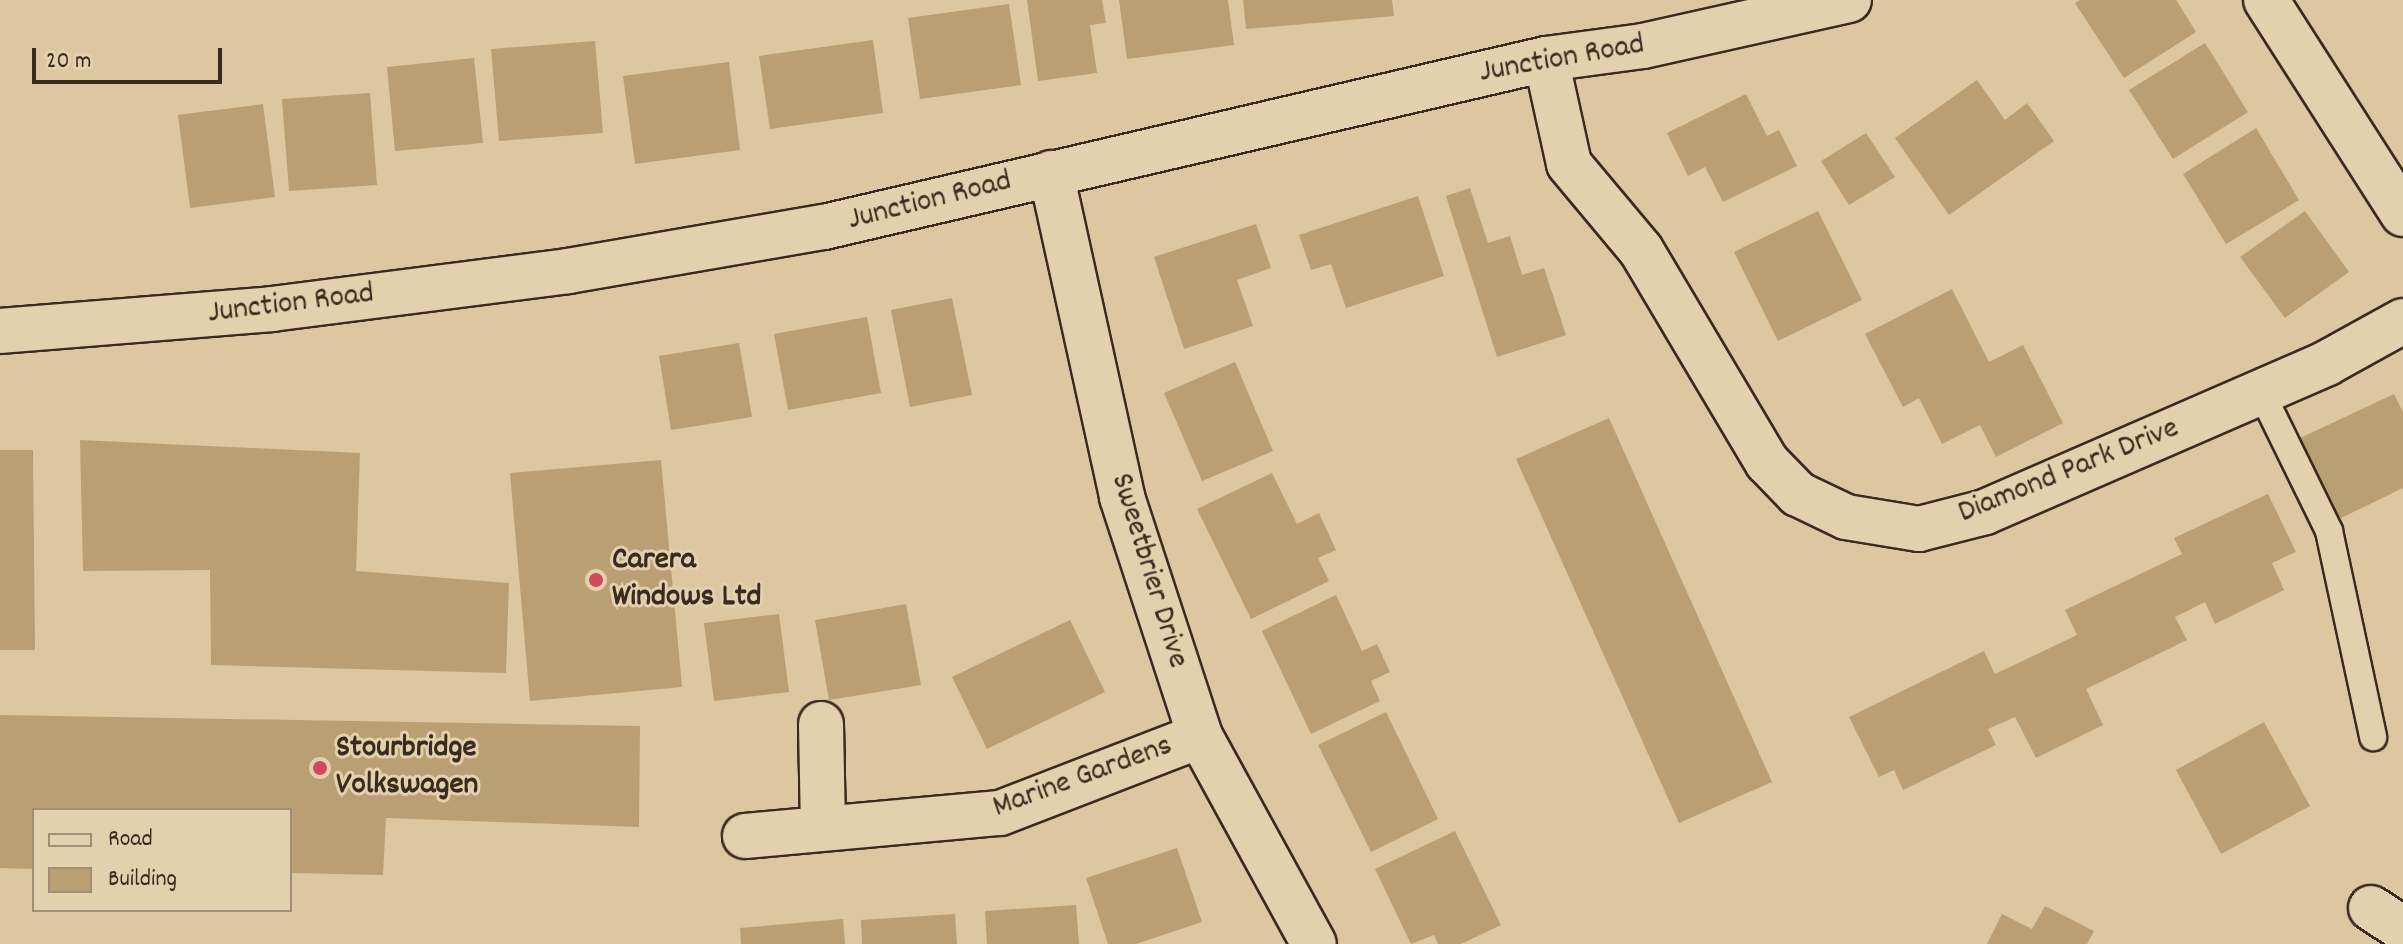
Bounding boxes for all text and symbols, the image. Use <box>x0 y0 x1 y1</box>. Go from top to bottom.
street label: Junction Road <box>1476 27 1648 93</box>
scale bar <box>36 32 226 82</box>
text: 20 m <box>46 45 92 79</box>
street label: Junction Road <box>844 163 1016 241</box>
street label: Junction Road <box>206 276 376 334</box>
street label: Diamond Park Drive <box>1953 410 2185 534</box>
street label: Sweetbrier Drive <box>1100 469 1196 673</box>
place label: Carera Windows Ltd <box>612 543 762 618</box>
marker: Carera Windows Ltd <box>587 571 605 589</box>
street label: Marine Gardens <box>988 728 1178 828</box>
place label: Stourbridge Volkswagen <box>336 731 478 806</box>
marker: Stourbridge Volkswagen <box>311 759 329 777</box>
legend <box>32 808 292 912</box>
text: Road <box>108 823 153 857</box>
text: Building <box>108 863 177 897</box>

